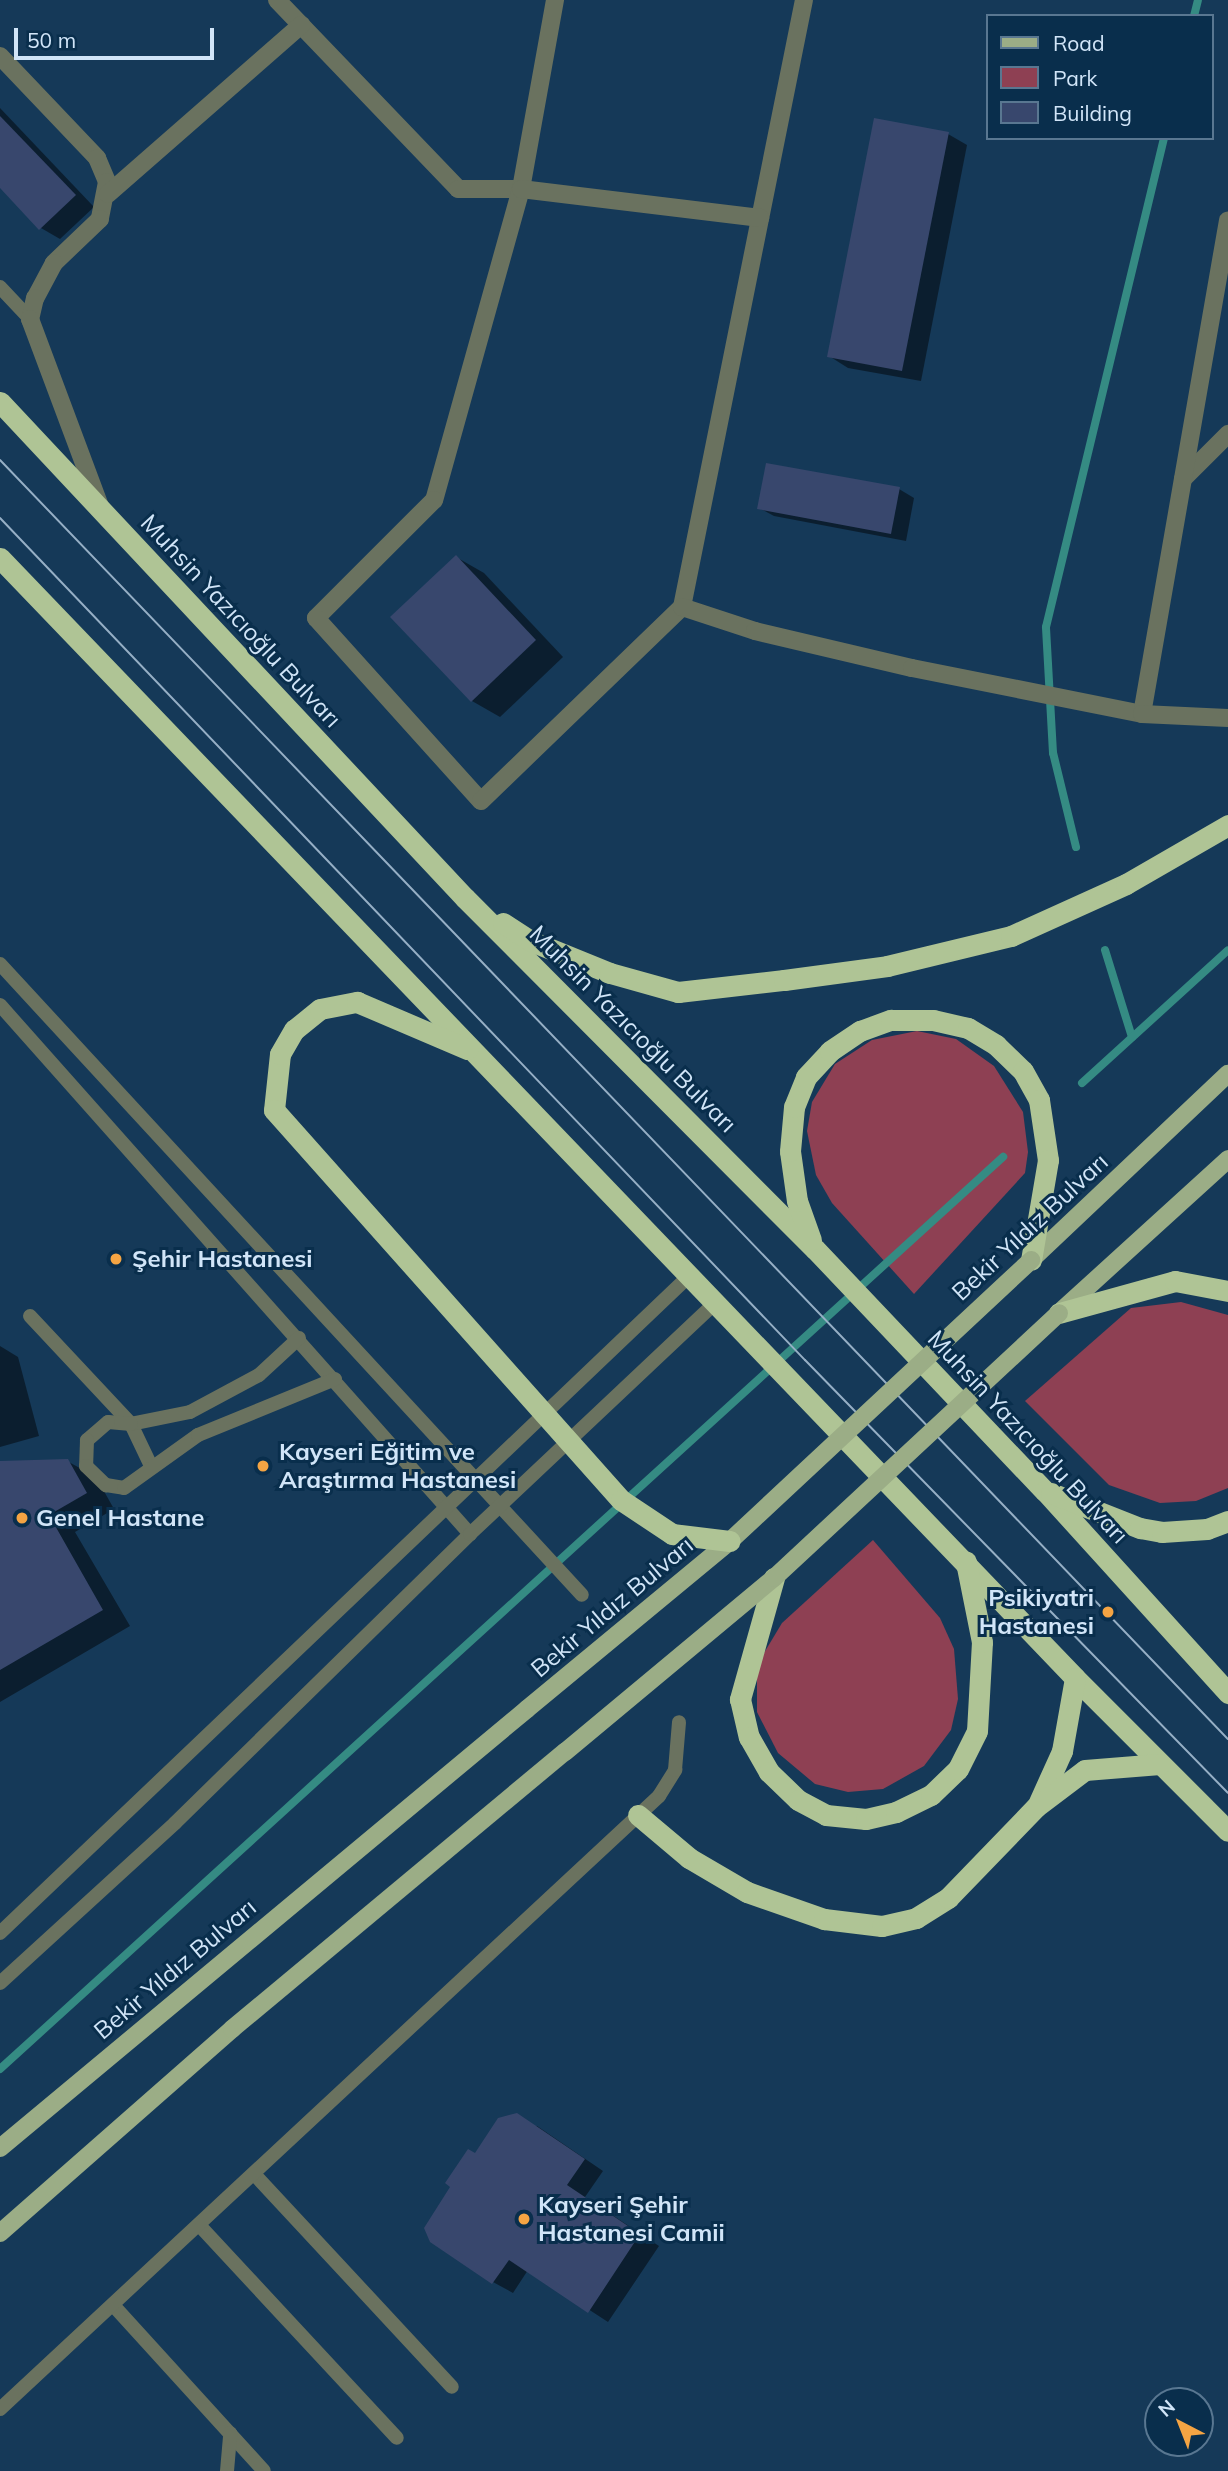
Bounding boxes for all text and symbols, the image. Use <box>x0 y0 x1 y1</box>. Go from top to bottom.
scale bar <box>18 14 217 58</box>
legend <box>986 14 1214 140</box>
text: 50 m <box>27 27 76 53</box>
text: Road <box>1053 30 1104 56</box>
text: Park <box>1053 65 1097 91</box>
text: Building <box>1053 100 1132 126</box>
street label: Muhsin Yazıcıoğlu Bulvarı <box>135 509 347 733</box>
street label: Muhsin Yazıcıoğlu Bulvarı <box>524 920 742 1138</box>
street label: Bekir Yıldız Bulvarı <box>946 1147 1114 1307</box>
place label: Şehir Hastanesi <box>132 1245 313 1273</box>
marker: Şehir Hastanesi <box>106 1249 126 1269</box>
street label: Muhsin Yazıcıoğlu Bulvarı <box>922 1325 1134 1549</box>
place label: Kayseri Eğitim ve Araştırma Hastanesi <box>279 1438 516 1494</box>
marker: Kayseri Eğitim ve Araştırma Hastanesi <box>253 1456 273 1476</box>
place label: Genel Hastane <box>36 1504 204 1532</box>
marker: Genel Hastane <box>14 1510 30 1526</box>
street label: Bekir Yıldız Bulvarı <box>525 1531 699 1683</box>
place label: Psikiyatri Hastanesi <box>979 1584 1094 1640</box>
marker: Psikiyatri Hastanesi <box>1100 1604 1116 1620</box>
street label: Bekir Yıldız Bulvarı <box>88 1893 262 2045</box>
place label: Kayseri Şehir Hastanesi Camii <box>538 2191 725 2247</box>
marker: Kayseri Şehir Hastanesi Camii <box>516 2211 532 2227</box>
north arrow <box>1144 2387 1214 2457</box>
text: N <box>1153 2394 1180 2422</box>

